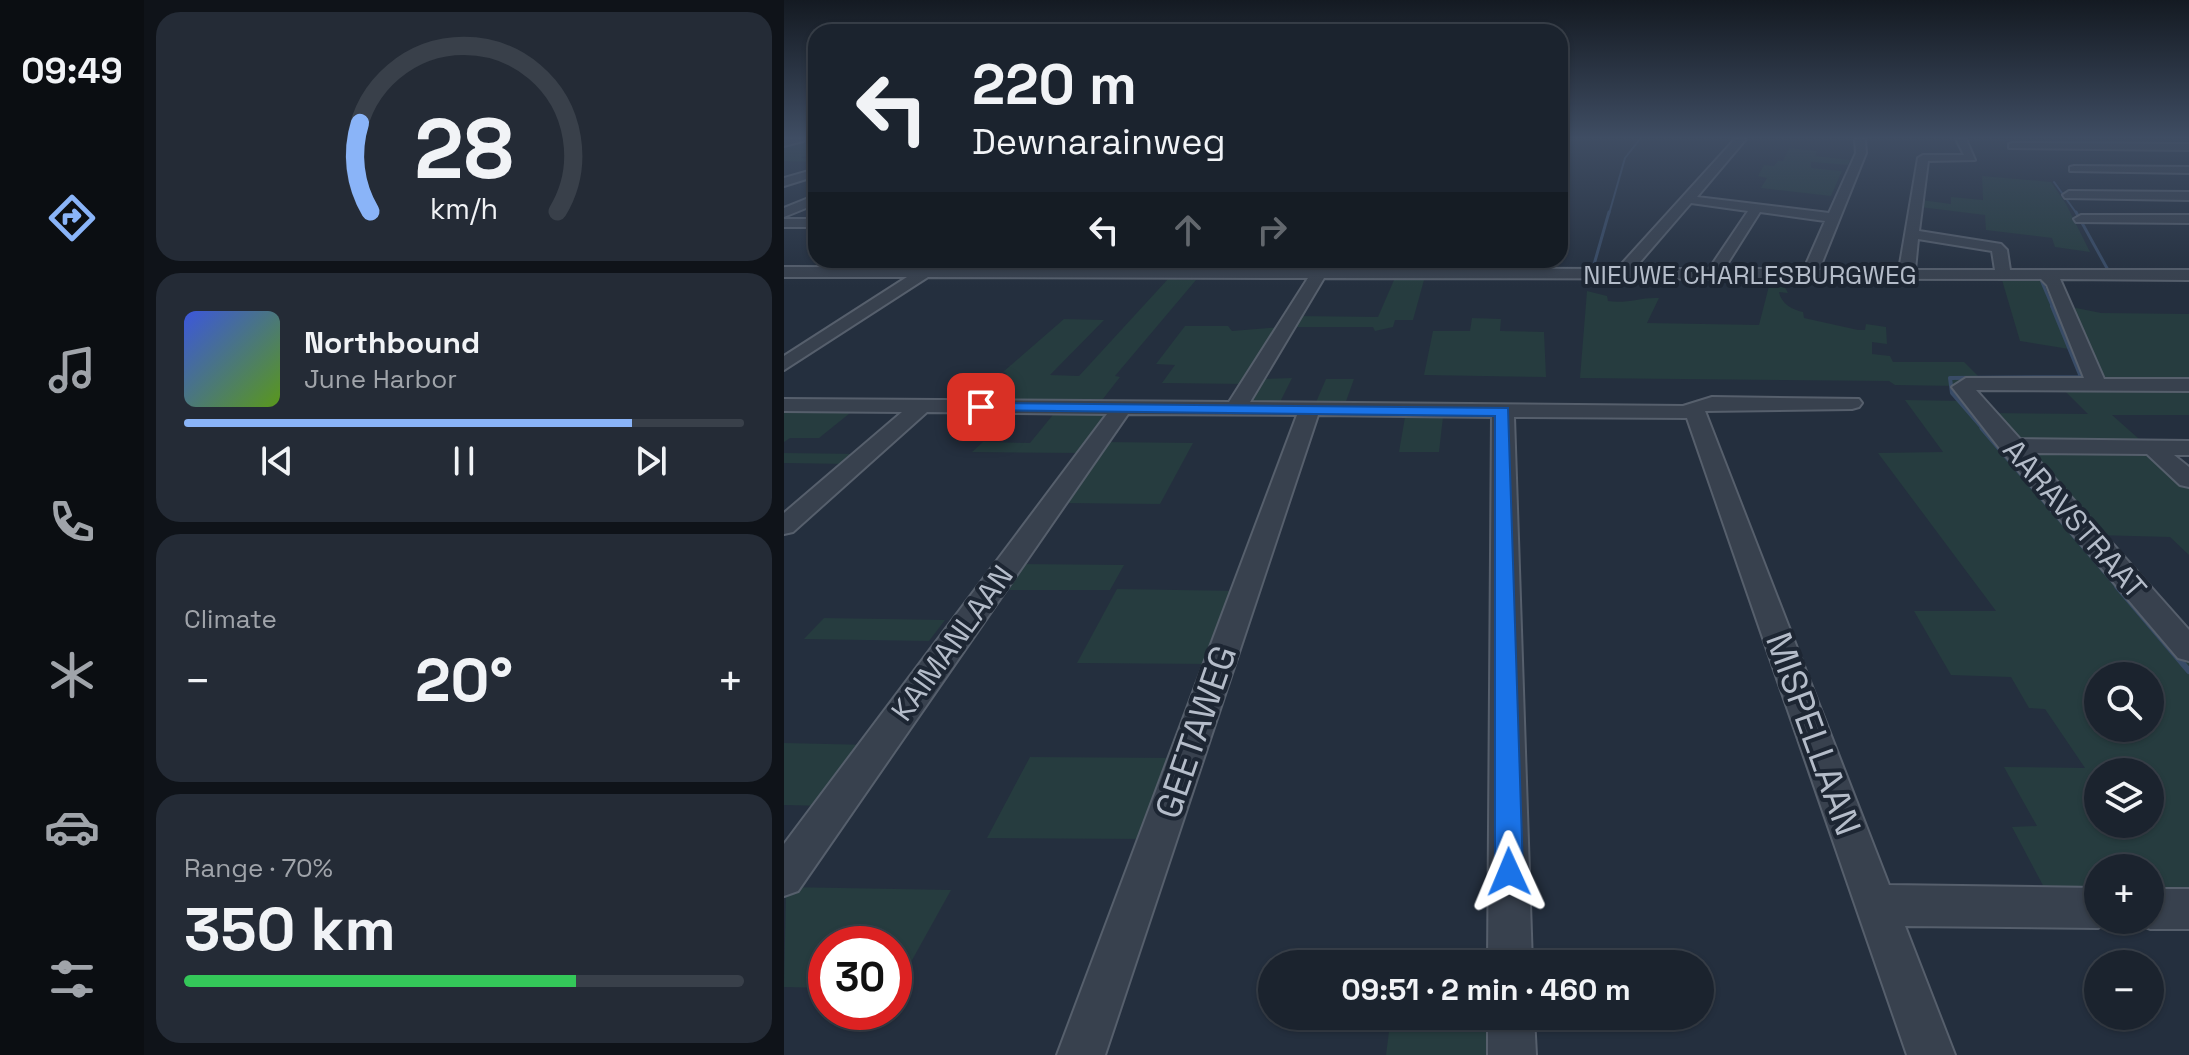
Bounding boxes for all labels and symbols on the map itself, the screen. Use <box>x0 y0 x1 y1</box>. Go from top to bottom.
street label: NIEUWE CHARLESBURGWEG <box>1583 258 1917 292</box>
pin <box>947 373 1015 441</box>
street label: AARAVSTRAAT <box>1995 431 2155 607</box>
street label: KAIMANLAAN <box>882 557 1022 729</box>
street label: MISPELLAAN <box>1755 626 1871 842</box>
street label: GEETAWEG <box>1145 639 1247 825</box>
position arrow <box>1467 830 1551 914</box>
speed limit sign: 30 <box>808 926 912 1030</box>

